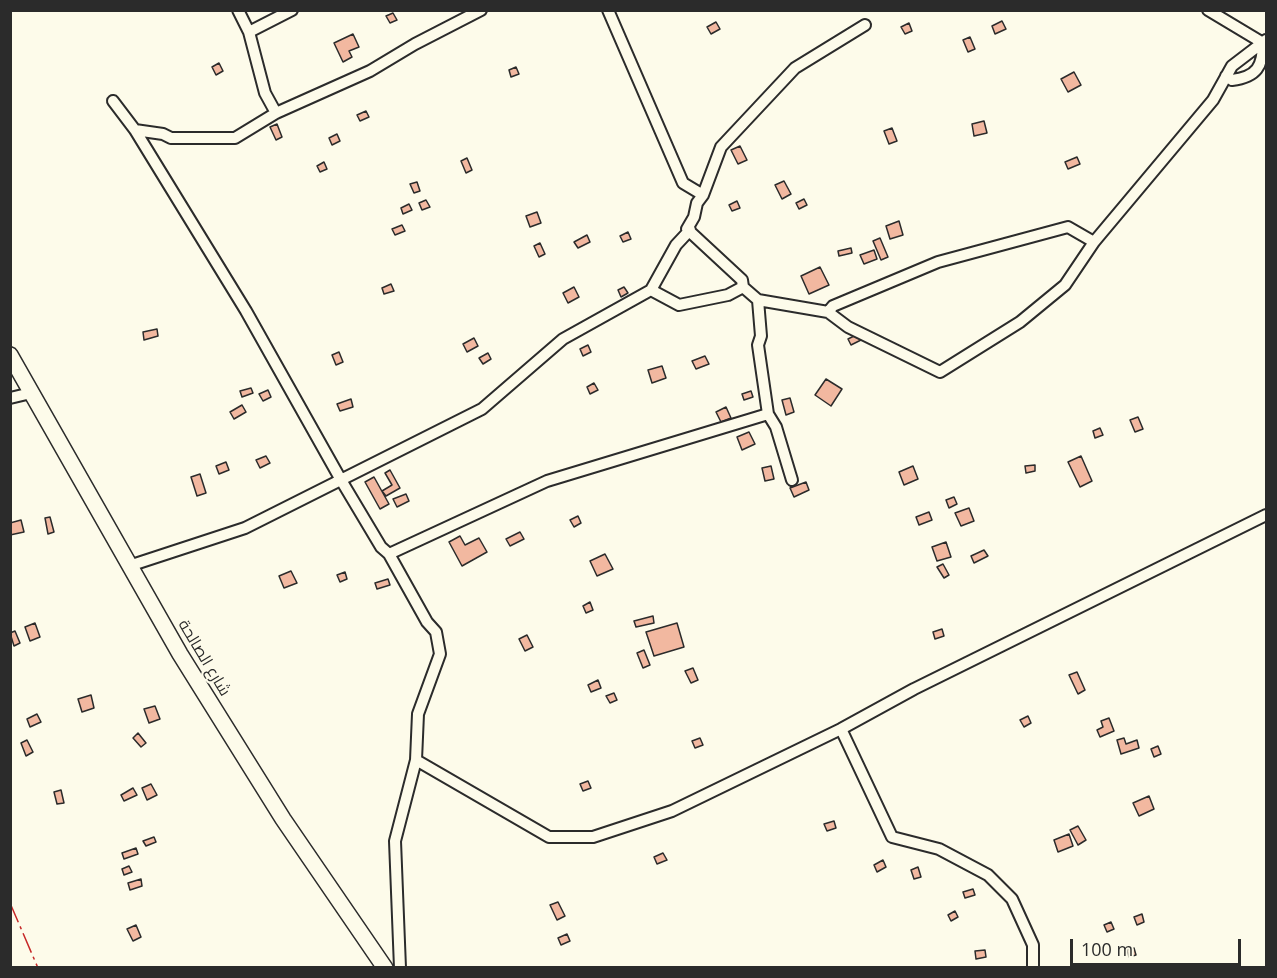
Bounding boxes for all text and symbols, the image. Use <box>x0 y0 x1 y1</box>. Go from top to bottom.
street label: شارع الصالحة <box>174 616 234 700</box>
scale bar <box>1073 927 1244 965</box>
text: 100 m <box>1081 937 1133 961</box>

